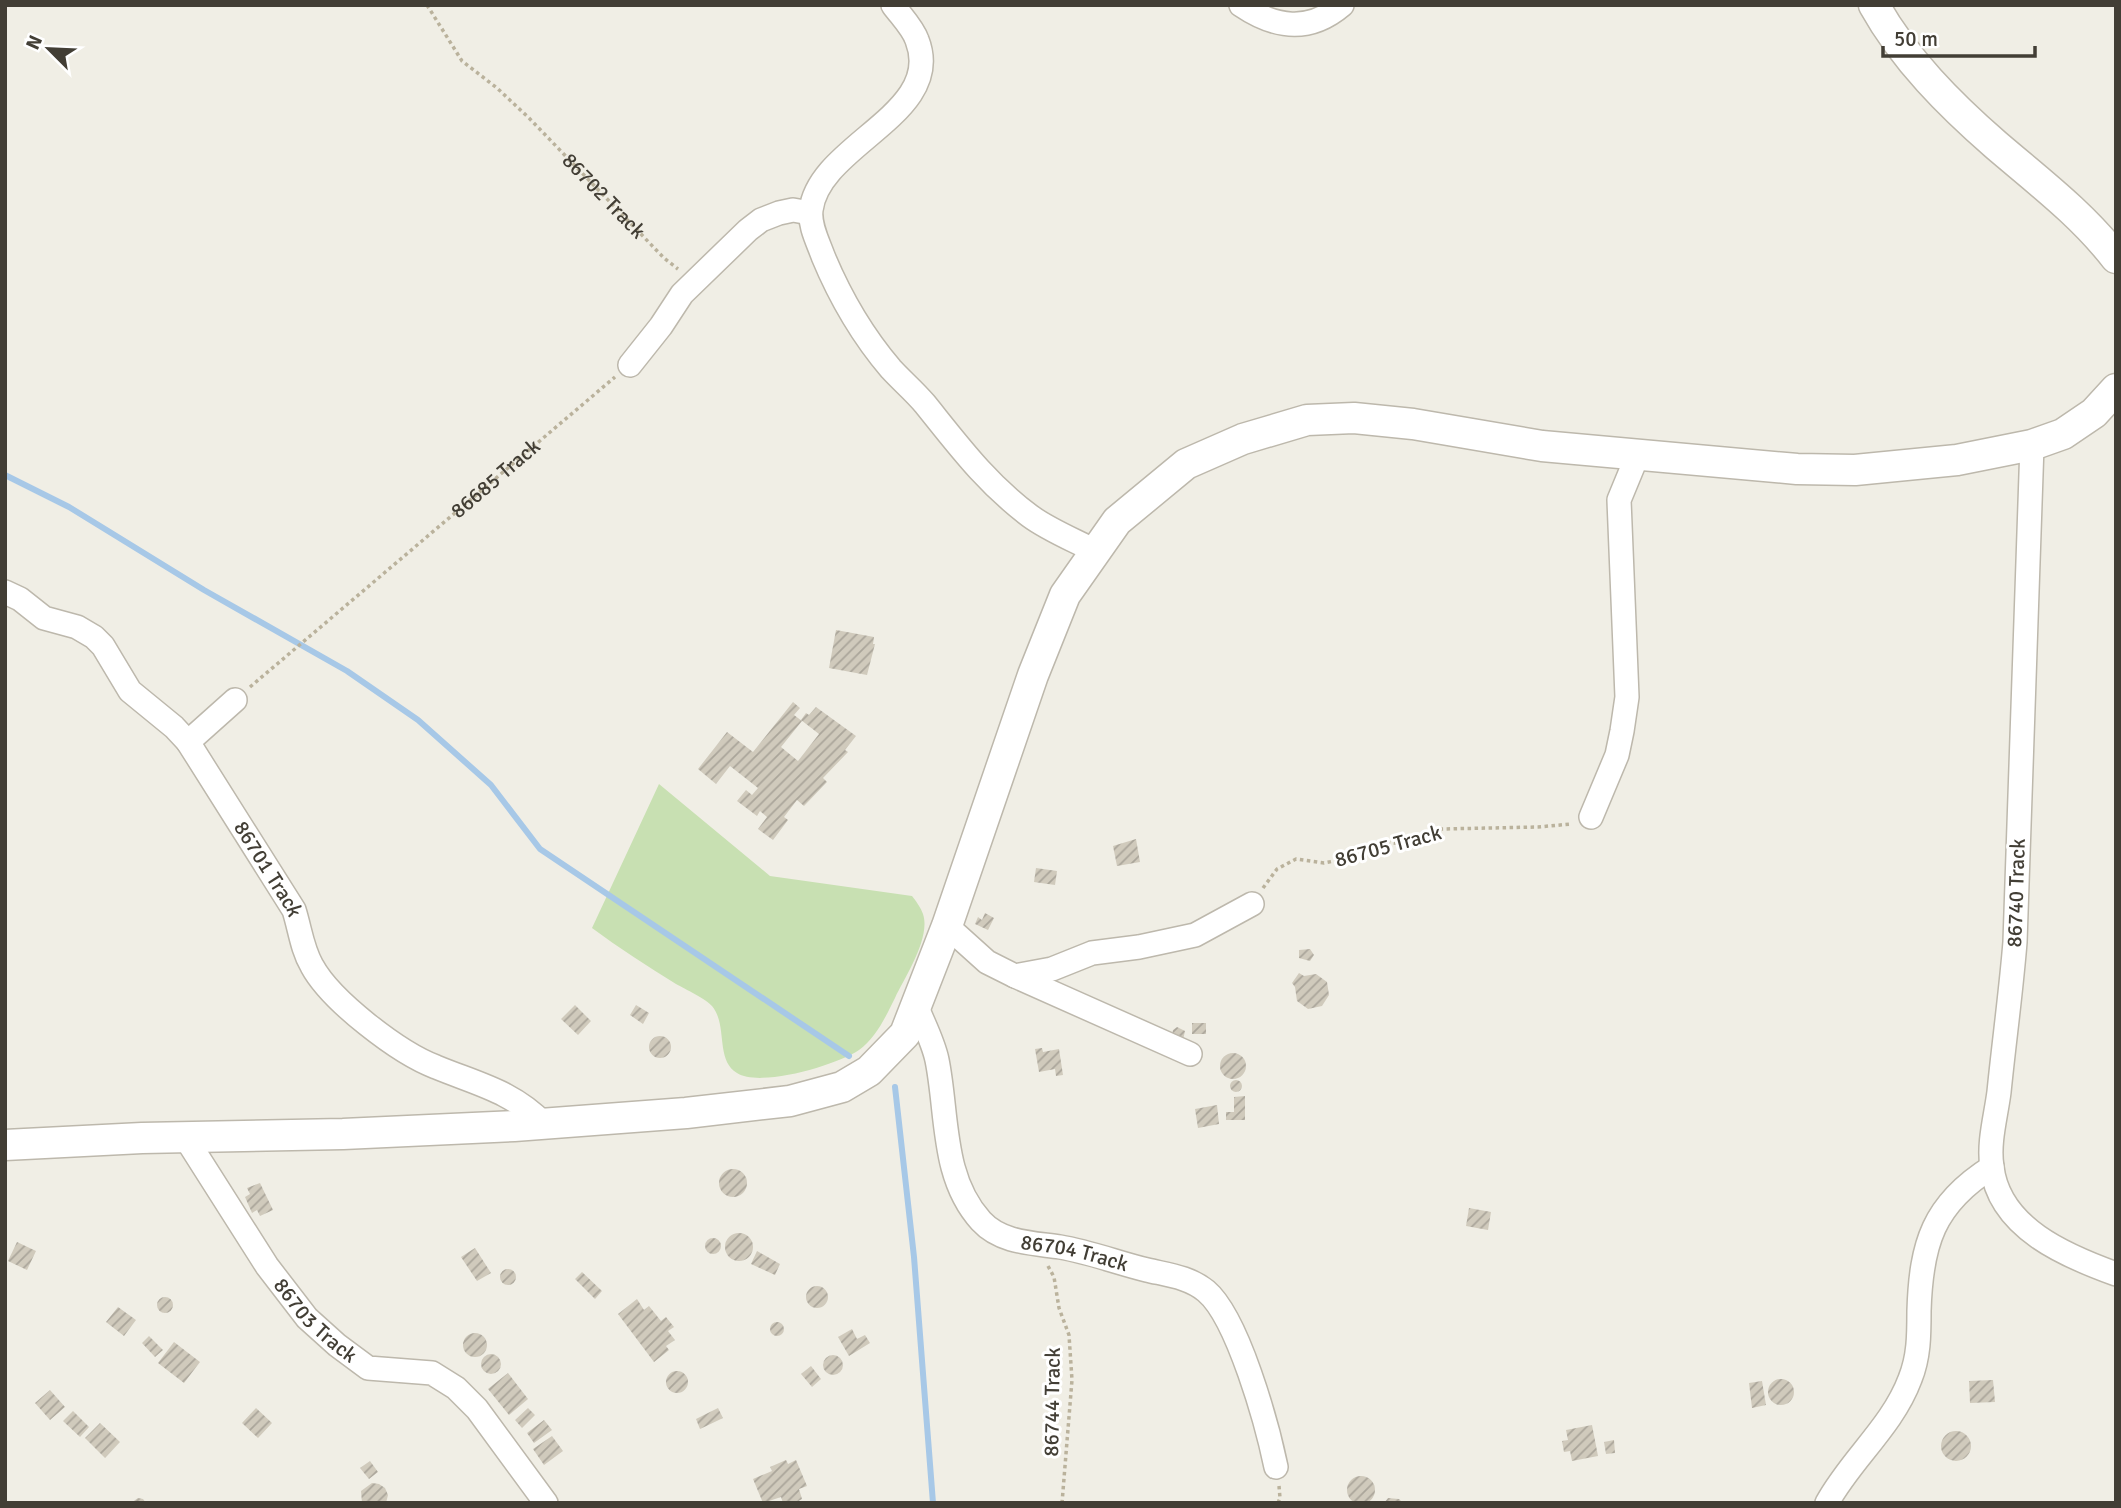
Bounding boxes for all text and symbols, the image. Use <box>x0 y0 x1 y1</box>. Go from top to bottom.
north arrow <box>14 14 84 84</box>
scale bar <box>1883 14 2035 58</box>
text: 50 m <box>1894 26 1938 52</box>
text: N <box>21 32 48 53</box>
street label: 86702 Track <box>557 147 651 244</box>
street label: 86685 Track <box>445 433 546 524</box>
street label: 86701 Track <box>228 816 308 920</box>
street label: 86705 Track <box>1332 819 1445 873</box>
street label: 86740 Track <box>2001 838 2031 948</box>
street label: 86704 Track <box>1019 1229 1132 1277</box>
street label: 86703 Track <box>268 1273 363 1369</box>
street label: 86744 Track <box>1038 1347 1066 1457</box>

